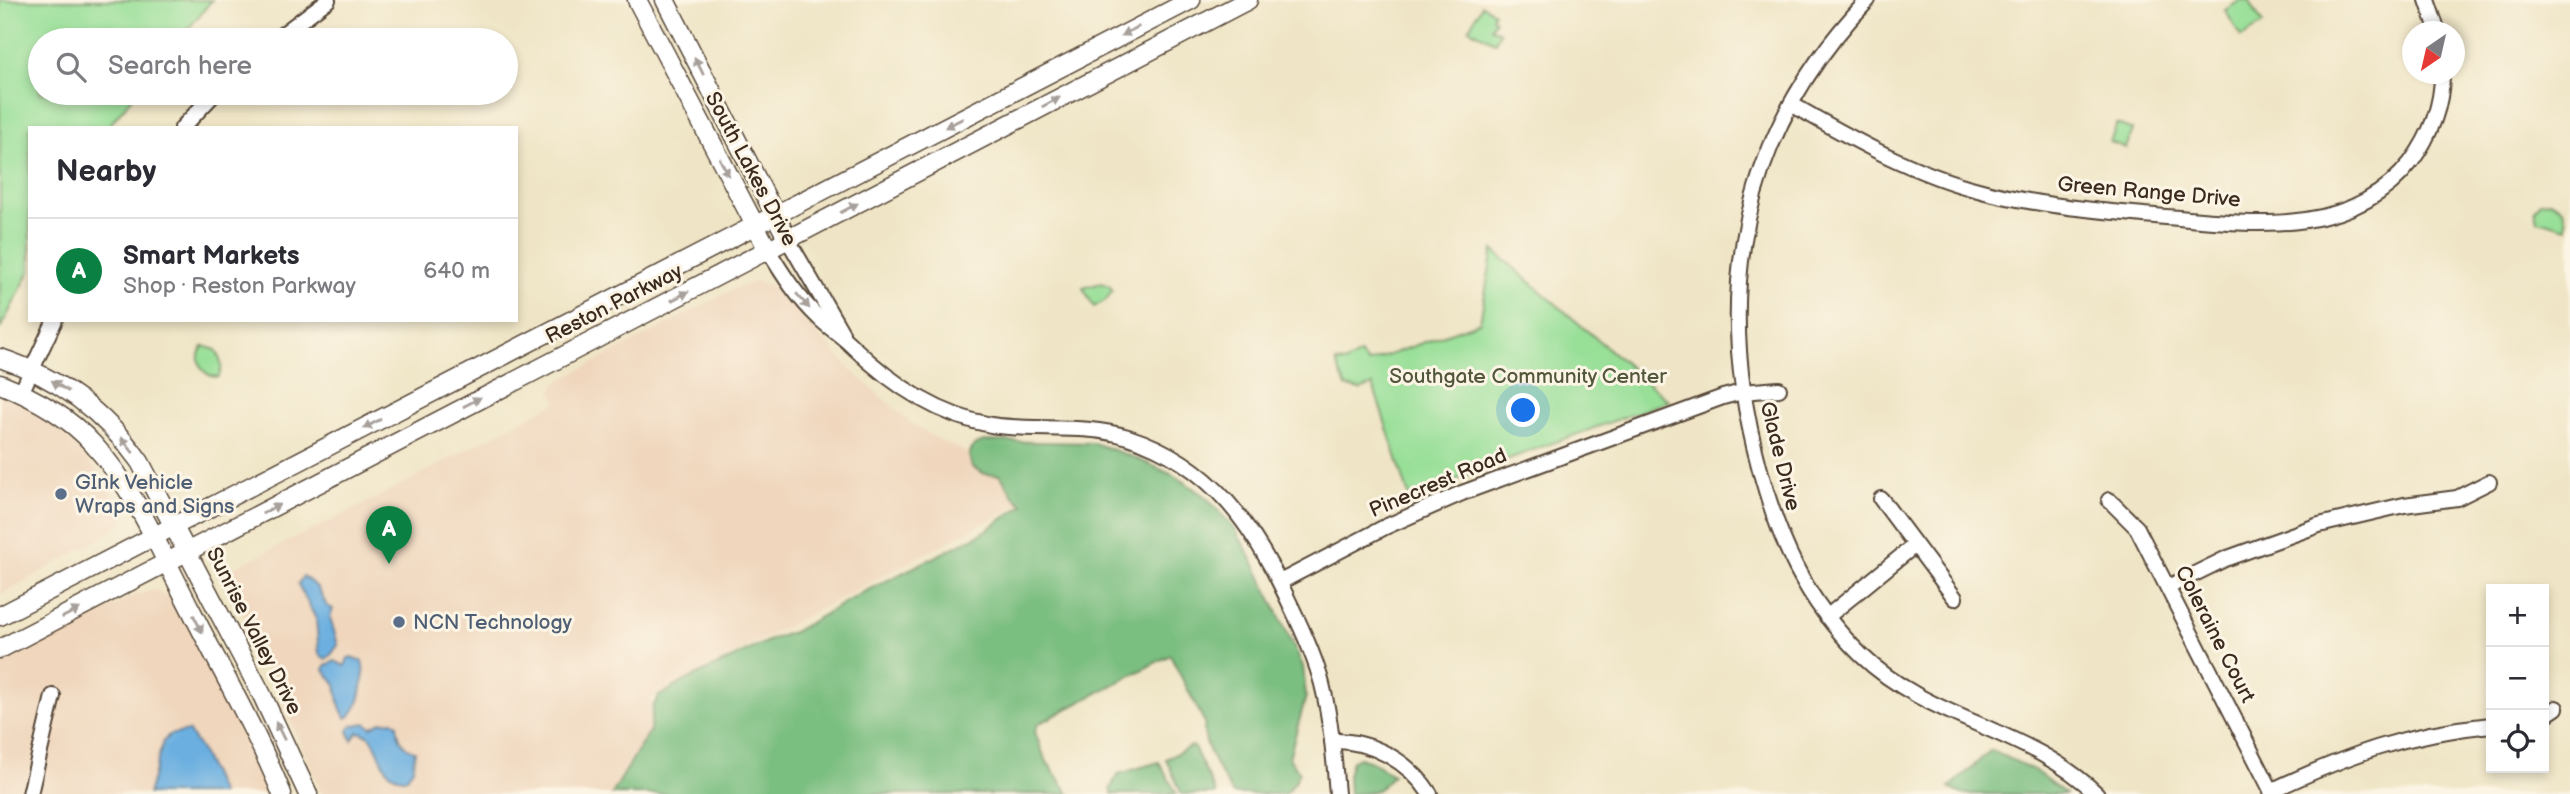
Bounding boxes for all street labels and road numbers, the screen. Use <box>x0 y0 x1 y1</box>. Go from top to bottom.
street label: South Lakes Drive <box>700 88 802 250</box>
street label: Green Range Drive <box>2056 172 2242 212</box>
street label: Reston Parkway <box>541 258 687 349</box>
street label: Glade Drive <box>1754 399 1806 513</box>
street label: Pinecrest Road <box>1366 443 1510 523</box>
street label: Sunrise Valley Drive <box>201 543 307 719</box>
street label: Coleraine Court <box>2170 561 2261 707</box>

